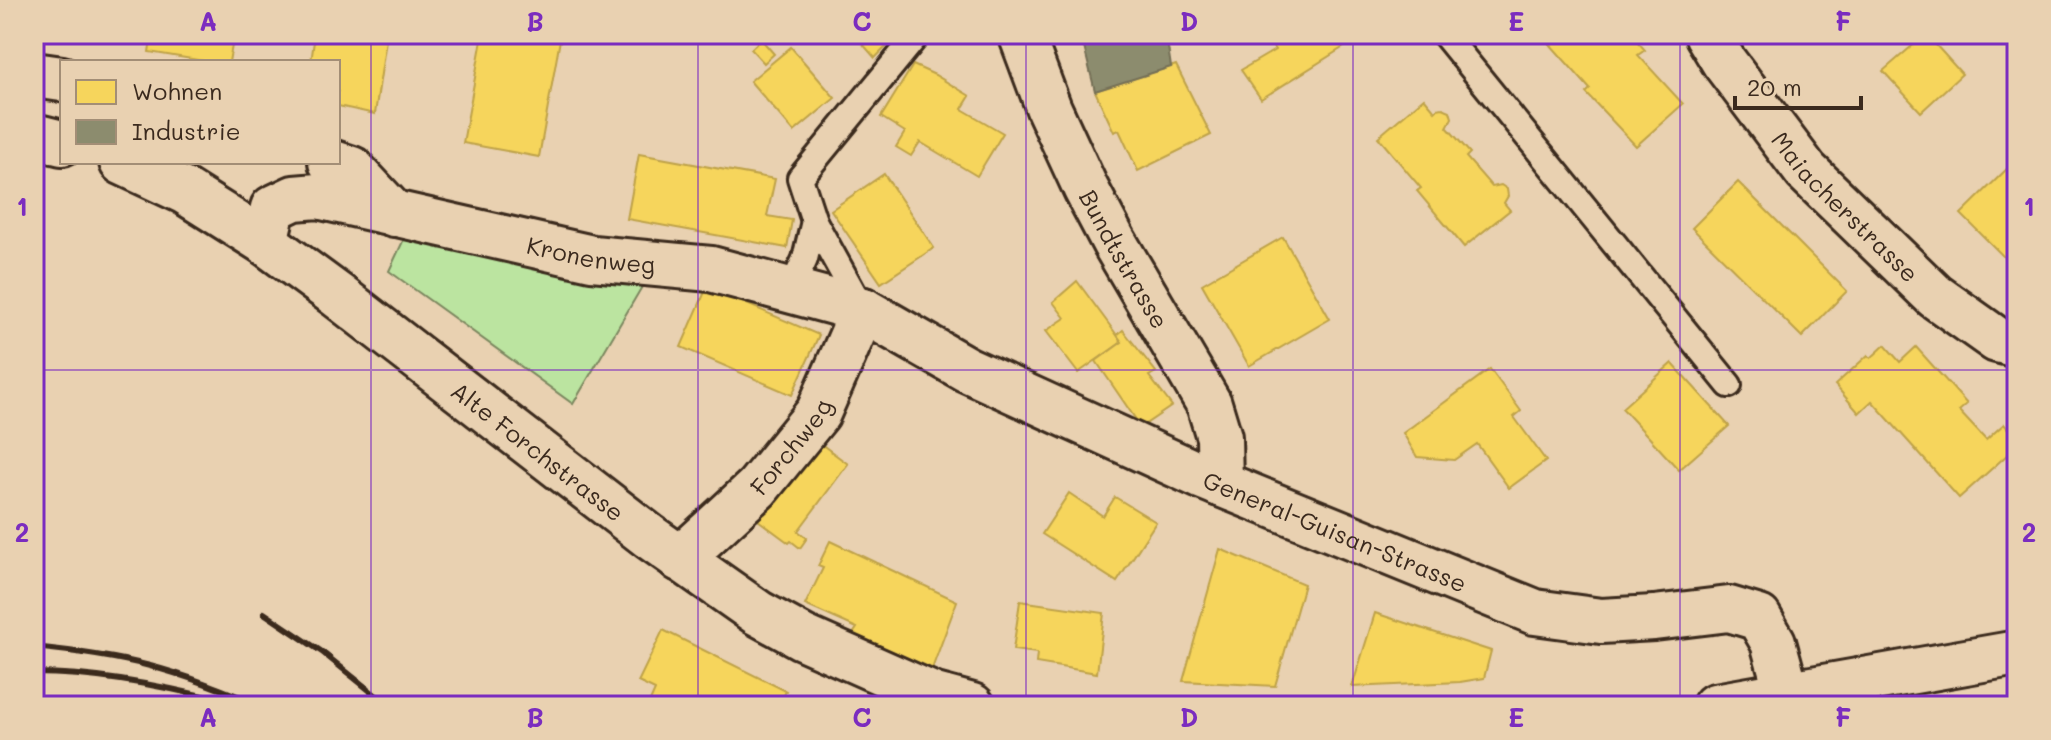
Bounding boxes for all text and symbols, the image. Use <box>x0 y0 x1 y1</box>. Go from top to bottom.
text: A <box>199 4 217 38</box>
text: B <box>526 4 544 38</box>
text: C <box>852 4 872 38</box>
text: D <box>1180 4 1198 38</box>
text: E <box>1508 4 1524 38</box>
text: F <box>1835 4 1851 38</box>
legend <box>60 60 340 164</box>
scale bar <box>1735 60 1861 110</box>
text: 20 m <box>1747 71 1802 102</box>
text: Wohnen <box>132 75 222 106</box>
text: Industrie <box>132 115 241 146</box>
street label: Maiacherstrasse <box>1766 125 1926 288</box>
street label: Bundtstrasse <box>1073 184 1177 334</box>
text: 1 <box>16 189 28 223</box>
text: 1 <box>2023 189 2035 223</box>
street label: Kronenweg <box>524 228 657 279</box>
street label: Alte Forchstrasse <box>446 374 631 527</box>
street label: Forchweg <box>742 394 838 501</box>
street label: General-Guisan-Strasse <box>1199 463 1472 598</box>
text: 2 <box>15 515 29 549</box>
text: 2 <box>2022 515 2036 549</box>
text: A <box>199 700 217 734</box>
text: B <box>526 700 544 734</box>
text: C <box>852 700 872 734</box>
text: D <box>1180 700 1198 734</box>
text: E <box>1508 700 1524 734</box>
text: F <box>1835 700 1851 734</box>

